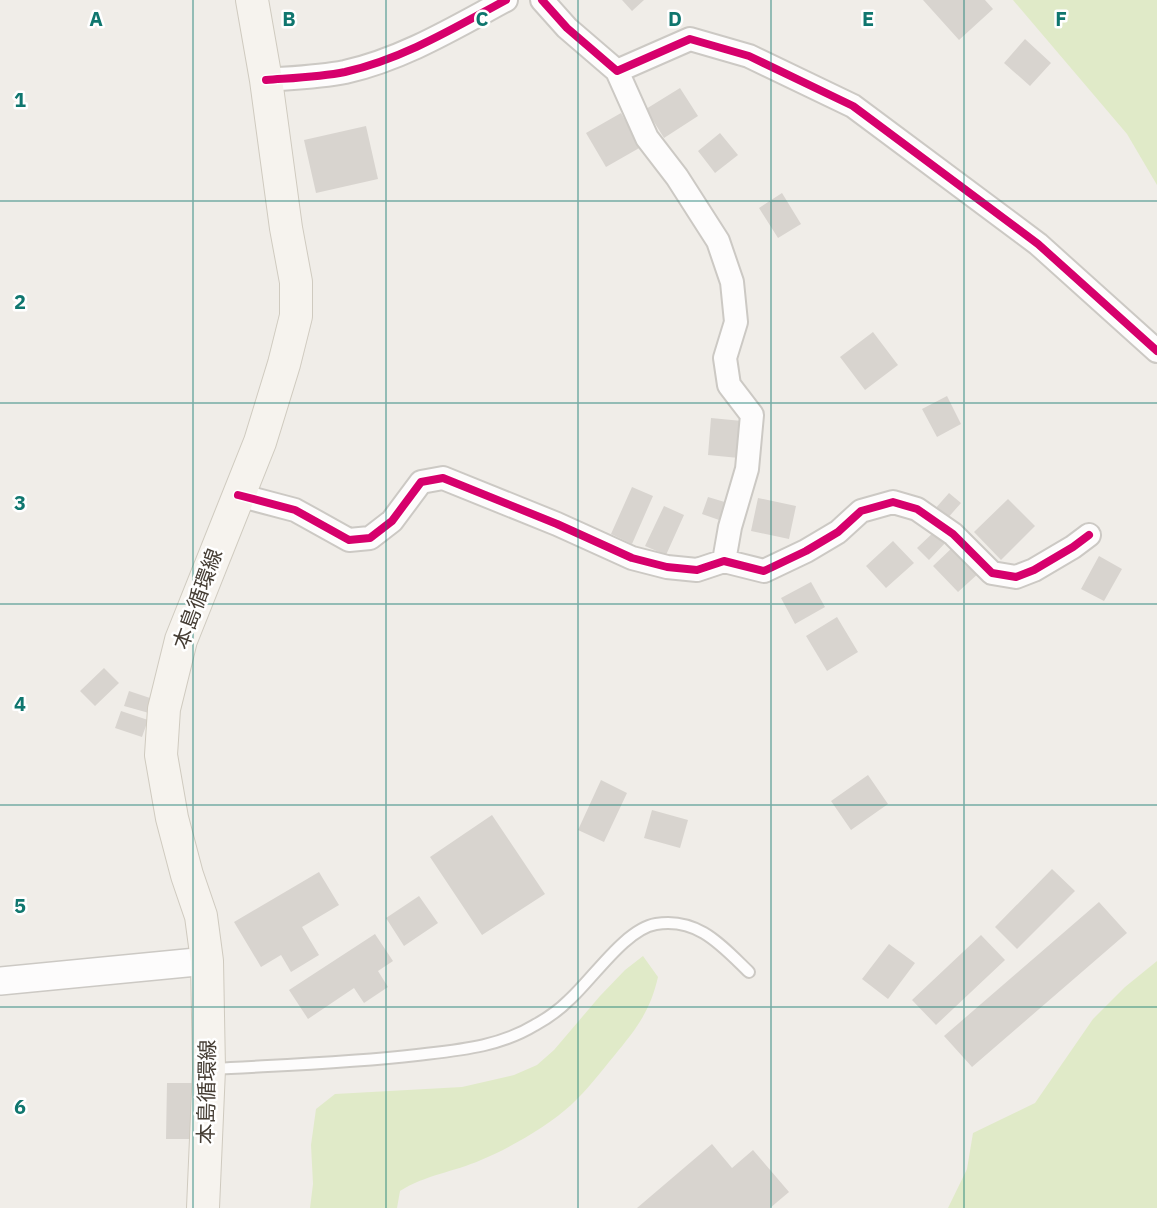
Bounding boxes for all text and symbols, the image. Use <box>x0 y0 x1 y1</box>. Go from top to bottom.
text: A <box>89 5 103 32</box>
text: B <box>282 5 296 32</box>
text: C <box>475 5 489 32</box>
text: D <box>668 5 682 32</box>
text: E <box>862 5 874 32</box>
text: F <box>1055 5 1067 32</box>
text: 1 <box>14 86 26 113</box>
text: 2 <box>14 288 26 315</box>
text: 3 <box>14 489 26 516</box>
street label: 本島循環線 <box>166 545 228 653</box>
text: 4 <box>14 690 26 717</box>
text: 5 <box>14 892 26 919</box>
street label: 本島循環線 <box>191 1039 221 1145</box>
text: 6 <box>14 1093 26 1120</box>

